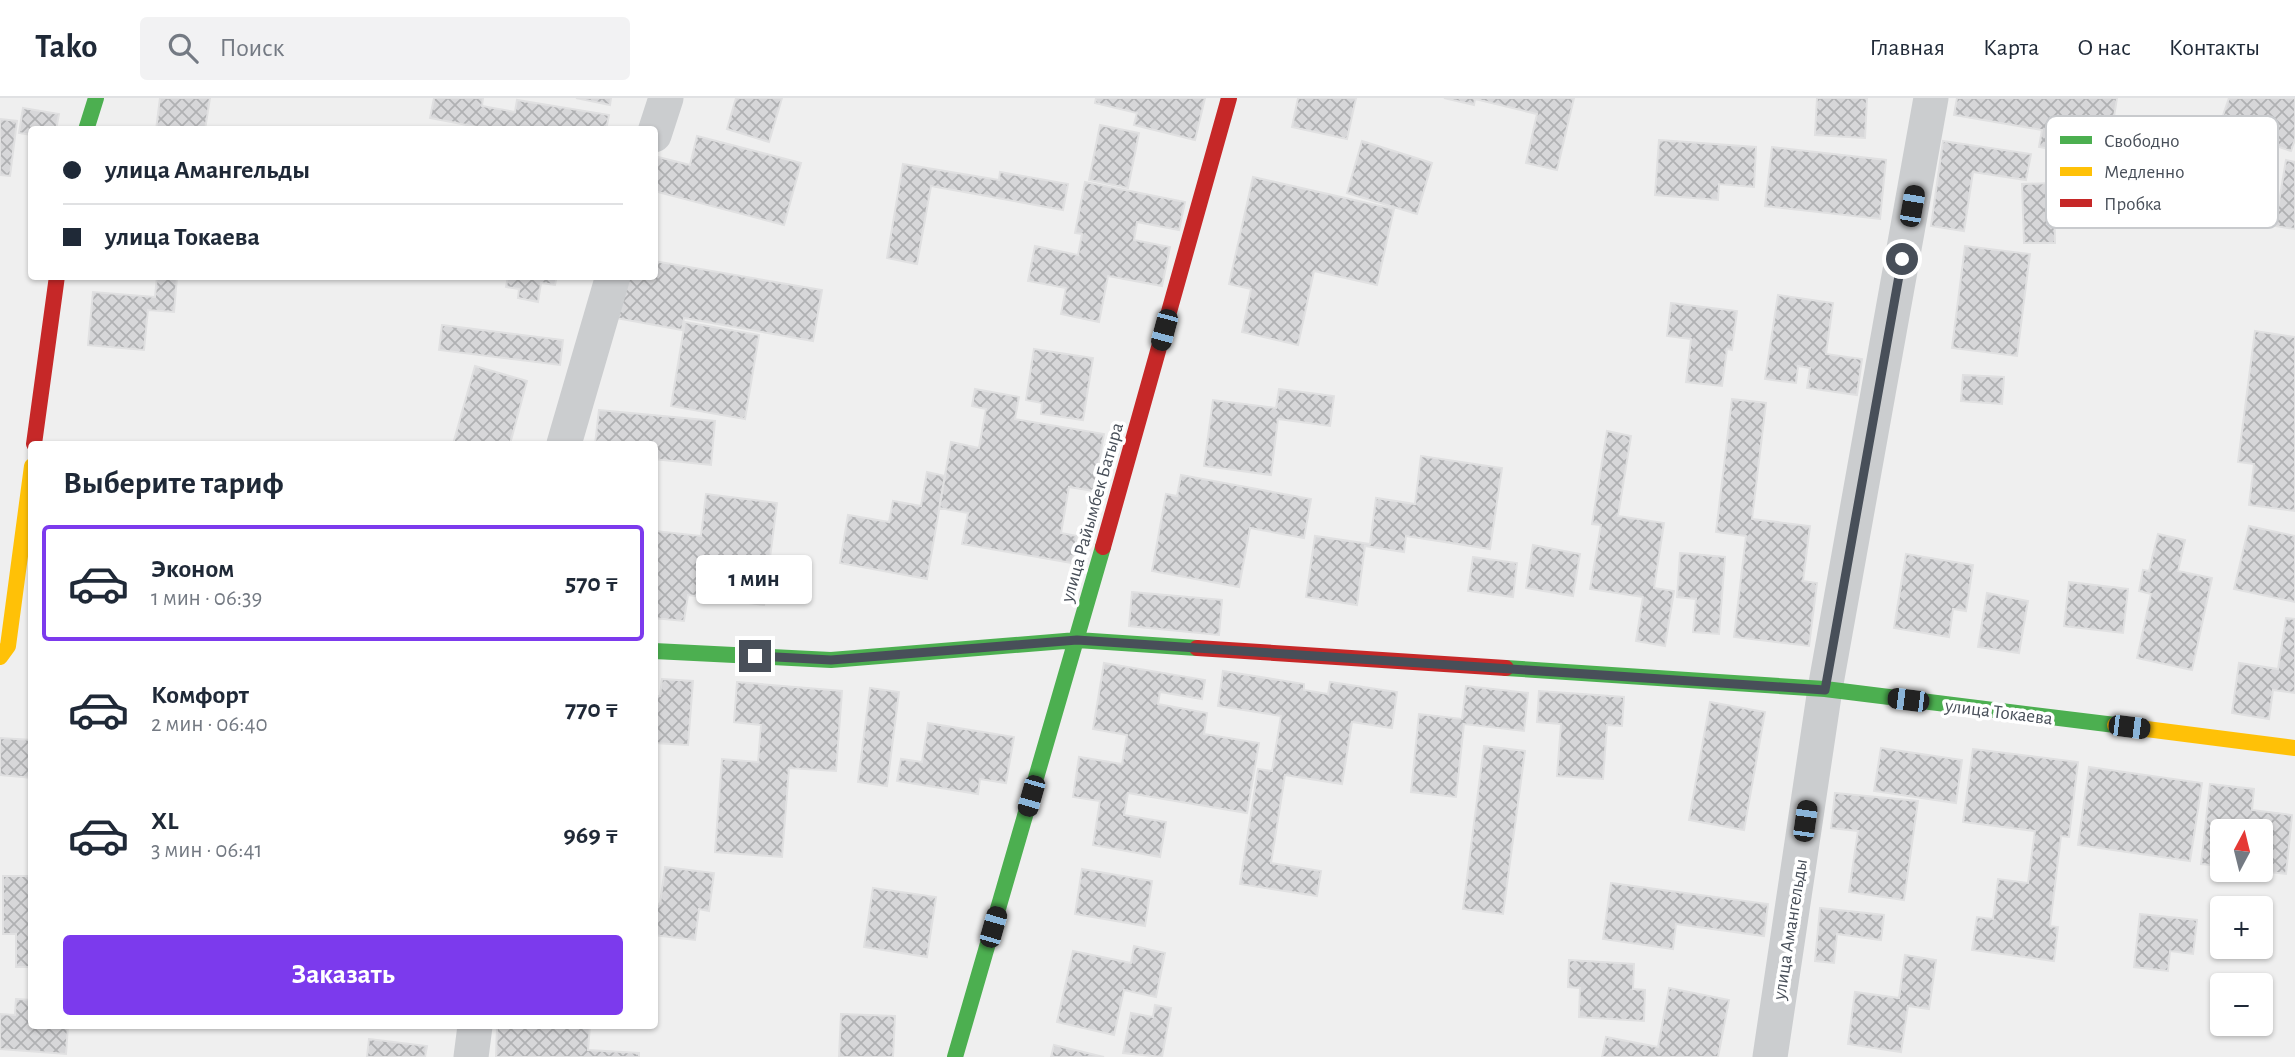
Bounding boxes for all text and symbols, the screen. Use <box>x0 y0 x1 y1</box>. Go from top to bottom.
search box <box>140 17 630 80</box>
icon: search <box>164 29 202 67</box>
text: Tako <box>35 31 98 64</box>
text: Поиск <box>220 35 285 61</box>
text: Главная <box>1870 36 1945 60</box>
text: Карта <box>1983 36 2039 60</box>
text: О нас <box>2077 36 2131 60</box>
text: Контакты <box>2169 36 2260 60</box>
legend <box>2046 116 2278 228</box>
text: Свободно <box>2104 132 2180 151</box>
text: улица Амангельды <box>105 157 310 183</box>
text: Медленно <box>2104 163 2184 182</box>
car <box>1899 183 1926 229</box>
text: Пробка <box>2104 195 2162 214</box>
text: улица Токаева <box>105 224 260 250</box>
route start <box>1886 243 1918 275</box>
car <box>1149 307 1180 353</box>
street label: улица Райымбек Батыра <box>1057 420 1127 605</box>
text: Выберите тариф <box>63 467 284 499</box>
icon: car <box>67 552 130 615</box>
callout: 1 мин <box>697 554 813 603</box>
text: Эконом <box>151 556 234 582</box>
text: 1 мин <box>728 568 780 591</box>
text: 570 ₸ <box>565 570 619 596</box>
text: 1 мин · 06:39 <box>151 587 262 610</box>
route end <box>739 640 771 672</box>
icon: car <box>67 678 130 741</box>
text: Комфорт <box>151 682 249 708</box>
car <box>1886 687 1931 713</box>
text: 770 ₸ <box>565 696 619 722</box>
street label: улица Токаева <box>1943 696 2054 729</box>
text: 2 мин · 06:40 <box>151 713 268 736</box>
car <box>2107 714 2152 740</box>
car <box>1016 773 1047 819</box>
car <box>1792 799 1819 843</box>
icon: car <box>67 804 130 867</box>
text: XL <box>151 808 178 834</box>
north arrow <box>2210 819 2273 882</box>
map controls <box>2210 819 2273 1036</box>
text: 969 ₸ <box>563 822 619 848</box>
text: 3 мин · 06:41 <box>151 839 263 862</box>
street label: улица Амангельды <box>1770 857 1811 1002</box>
button: + <box>2210 896 2273 959</box>
car <box>978 904 1009 950</box>
button: Заказать <box>63 935 623 1015</box>
button: − <box>2210 973 2273 1036</box>

